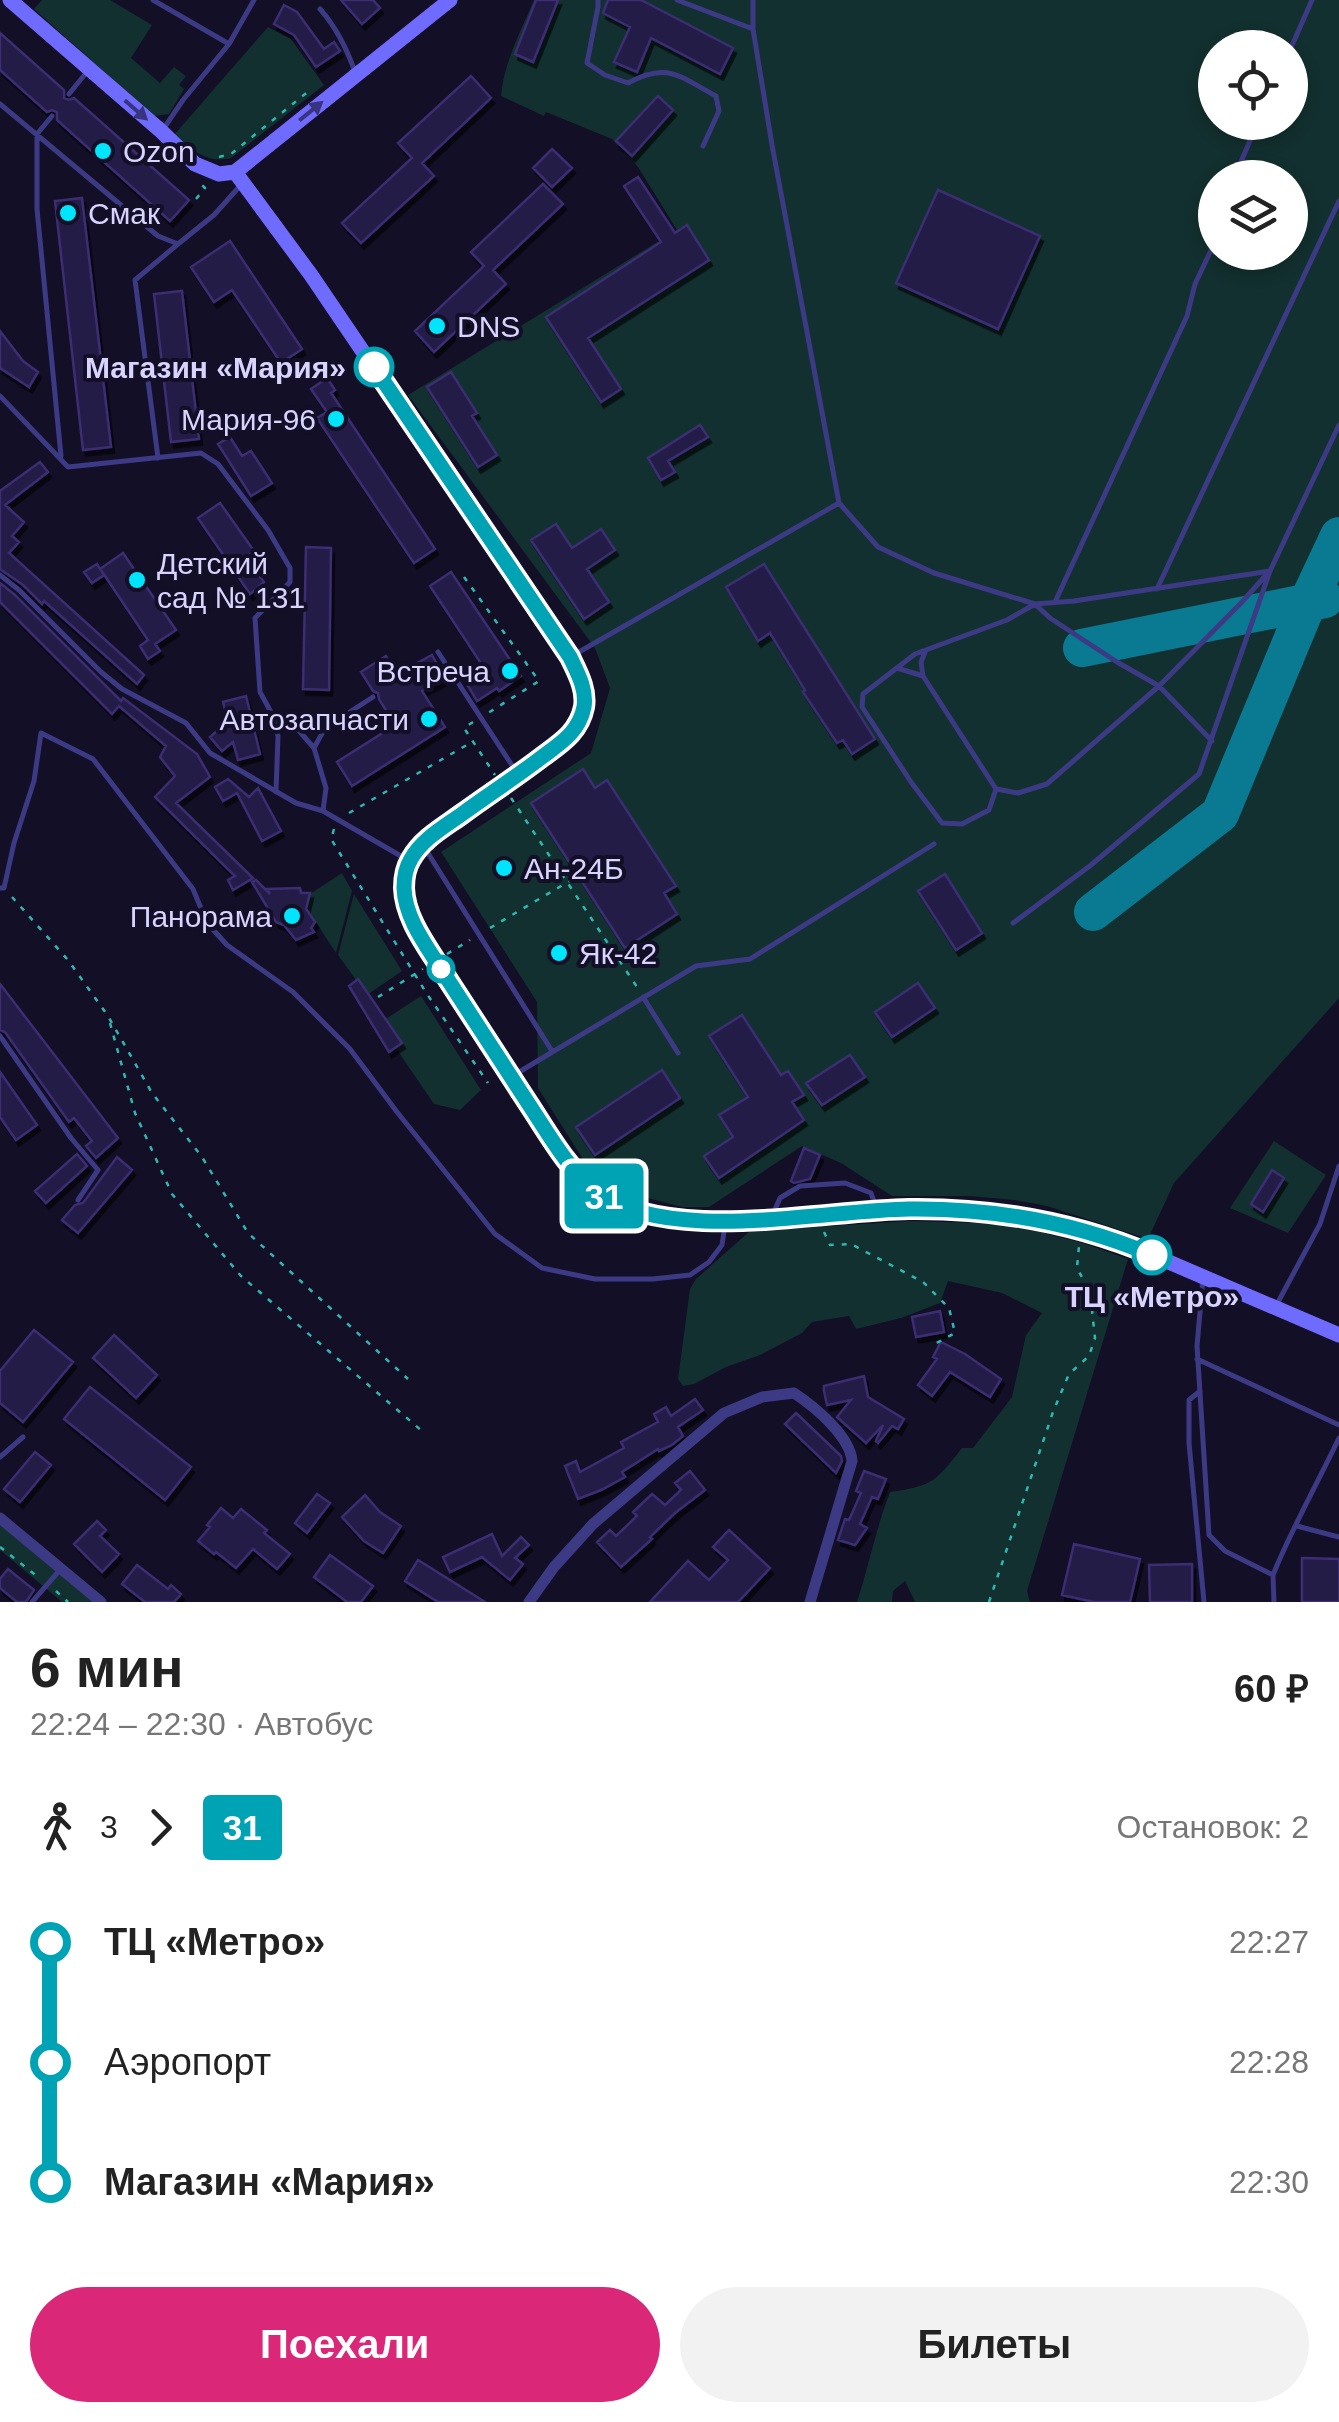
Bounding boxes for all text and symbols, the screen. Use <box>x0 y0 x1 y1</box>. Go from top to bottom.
map controls <box>1198 30 1308 270</box>
button: locate <box>1198 30 1308 140</box>
one-way arrow <box>123 99 148 121</box>
one-way arrow <box>298 101 324 122</box>
place label: Ozon <box>123 135 195 168</box>
marker: Ozon <box>92 140 114 162</box>
button: layers <box>1198 160 1308 270</box>
place label: Смак <box>88 197 161 230</box>
marker: Смак <box>57 202 79 224</box>
place label: DNS <box>457 310 520 343</box>
marker: DNS <box>426 315 448 337</box>
marker: Магазин «Мария» <box>355 348 393 386</box>
place label: Магазин «Мария» <box>85 351 346 384</box>
place label: Мария-96 <box>181 403 316 436</box>
marker: Мария-96 <box>325 408 347 430</box>
place label: Детский сад № 131 <box>157 547 305 614</box>
marker: Детский сад № 131 <box>126 569 148 591</box>
place label: Встреча <box>377 655 490 688</box>
marker: Встреча <box>499 660 521 682</box>
place label: Автозапчасти <box>219 703 409 736</box>
marker: Автозапчасти <box>418 708 440 730</box>
place label: Ан-24Б <box>524 852 624 885</box>
marker: Ан-24Б <box>493 857 515 879</box>
place label: Панорама <box>130 900 272 933</box>
marker: Панорама <box>281 905 303 927</box>
place label: Як-42 <box>579 937 657 970</box>
marker: Як-42 <box>548 942 570 964</box>
unlabelled marker <box>428 956 454 982</box>
line badge: 31 <box>559 1164 649 1228</box>
text: 31 <box>585 1177 623 1216</box>
marker: ТЦ «Метро» <box>1133 1236 1171 1274</box>
place label: ТЦ «Метро» <box>1065 1280 1239 1313</box>
text: 6 мин <box>30 1637 184 1699</box>
text: 60 ₽ <box>1234 1668 1309 1710</box>
text: 22:24 – 22:30 · Автобус <box>30 1706 373 1742</box>
icon: walk <box>30 1800 85 1855</box>
icon: forward <box>133 1800 188 1855</box>
text: 31 <box>223 1808 262 1847</box>
text: 3 <box>100 1809 118 1845</box>
text: Остановок: 2 <box>1117 1809 1309 1845</box>
text: ТЦ «Метро» <box>104 1921 325 1963</box>
text: 22:27 <box>1229 1924 1309 1960</box>
text: Аэропорт <box>104 2041 271 2083</box>
text: 22:28 <box>1229 2044 1309 2080</box>
text: Магазин «Мария» <box>104 2161 435 2203</box>
text: 22:30 <box>1229 2164 1309 2200</box>
button: Поехали <box>30 2287 660 2402</box>
button: Билеты <box>680 2287 1309 2402</box>

